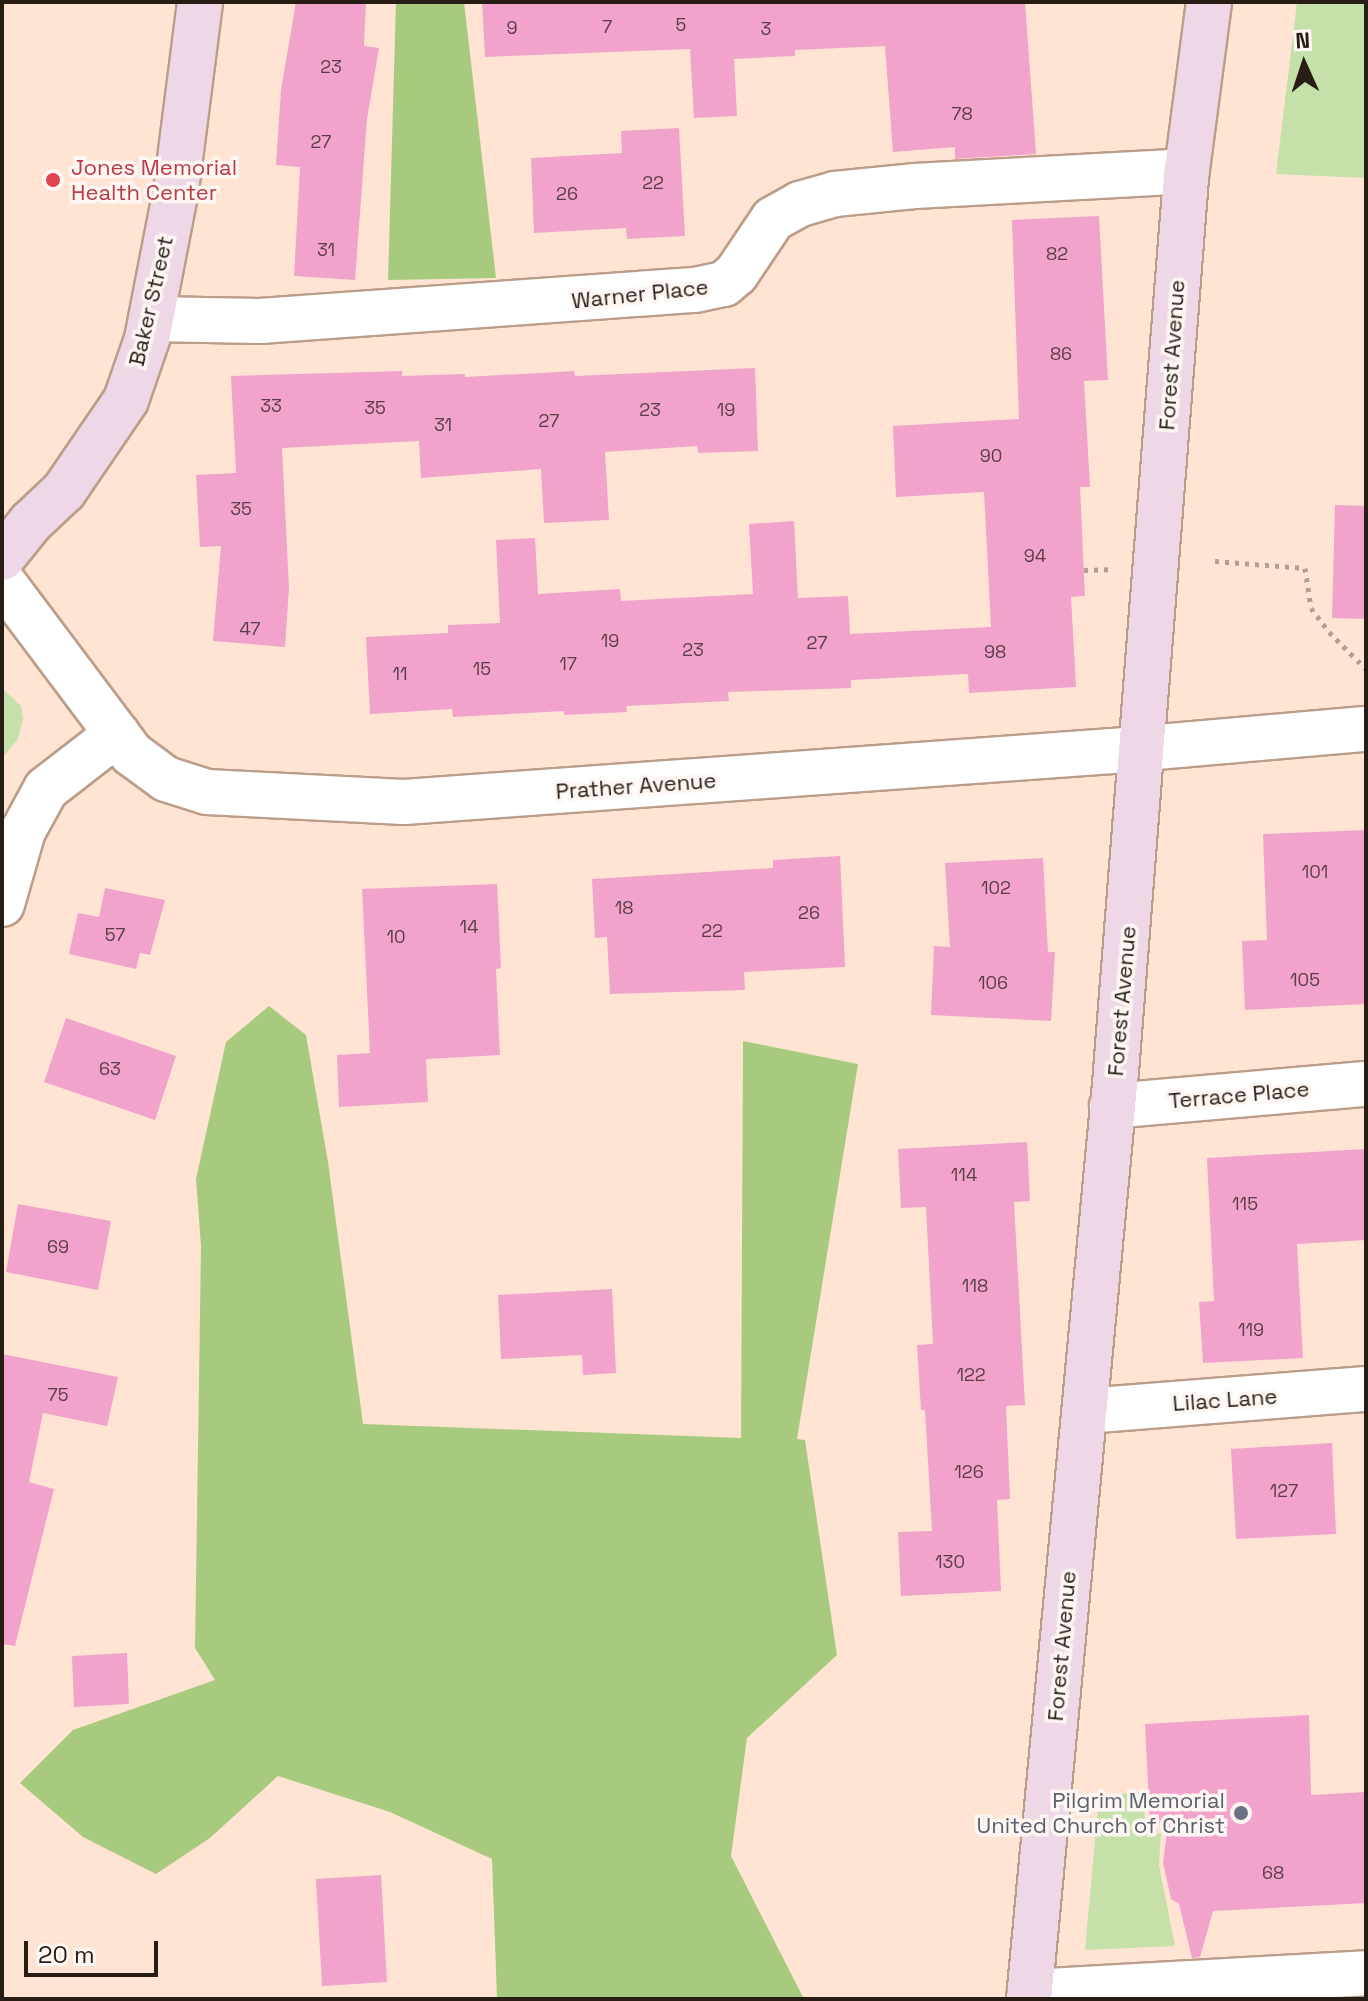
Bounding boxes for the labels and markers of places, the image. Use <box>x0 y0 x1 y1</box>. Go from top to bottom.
place label: Jones Memorial Health Center <box>71 154 237 206</box>
marker: Jones Memorial Health Center <box>42 169 64 191</box>
place label: Pilgrim Memorial United Church of Christ <box>977 1787 1225 1838</box>
marker: Pilgrim Memorial United Church of Christ <box>1232 1804 1250 1822</box>

